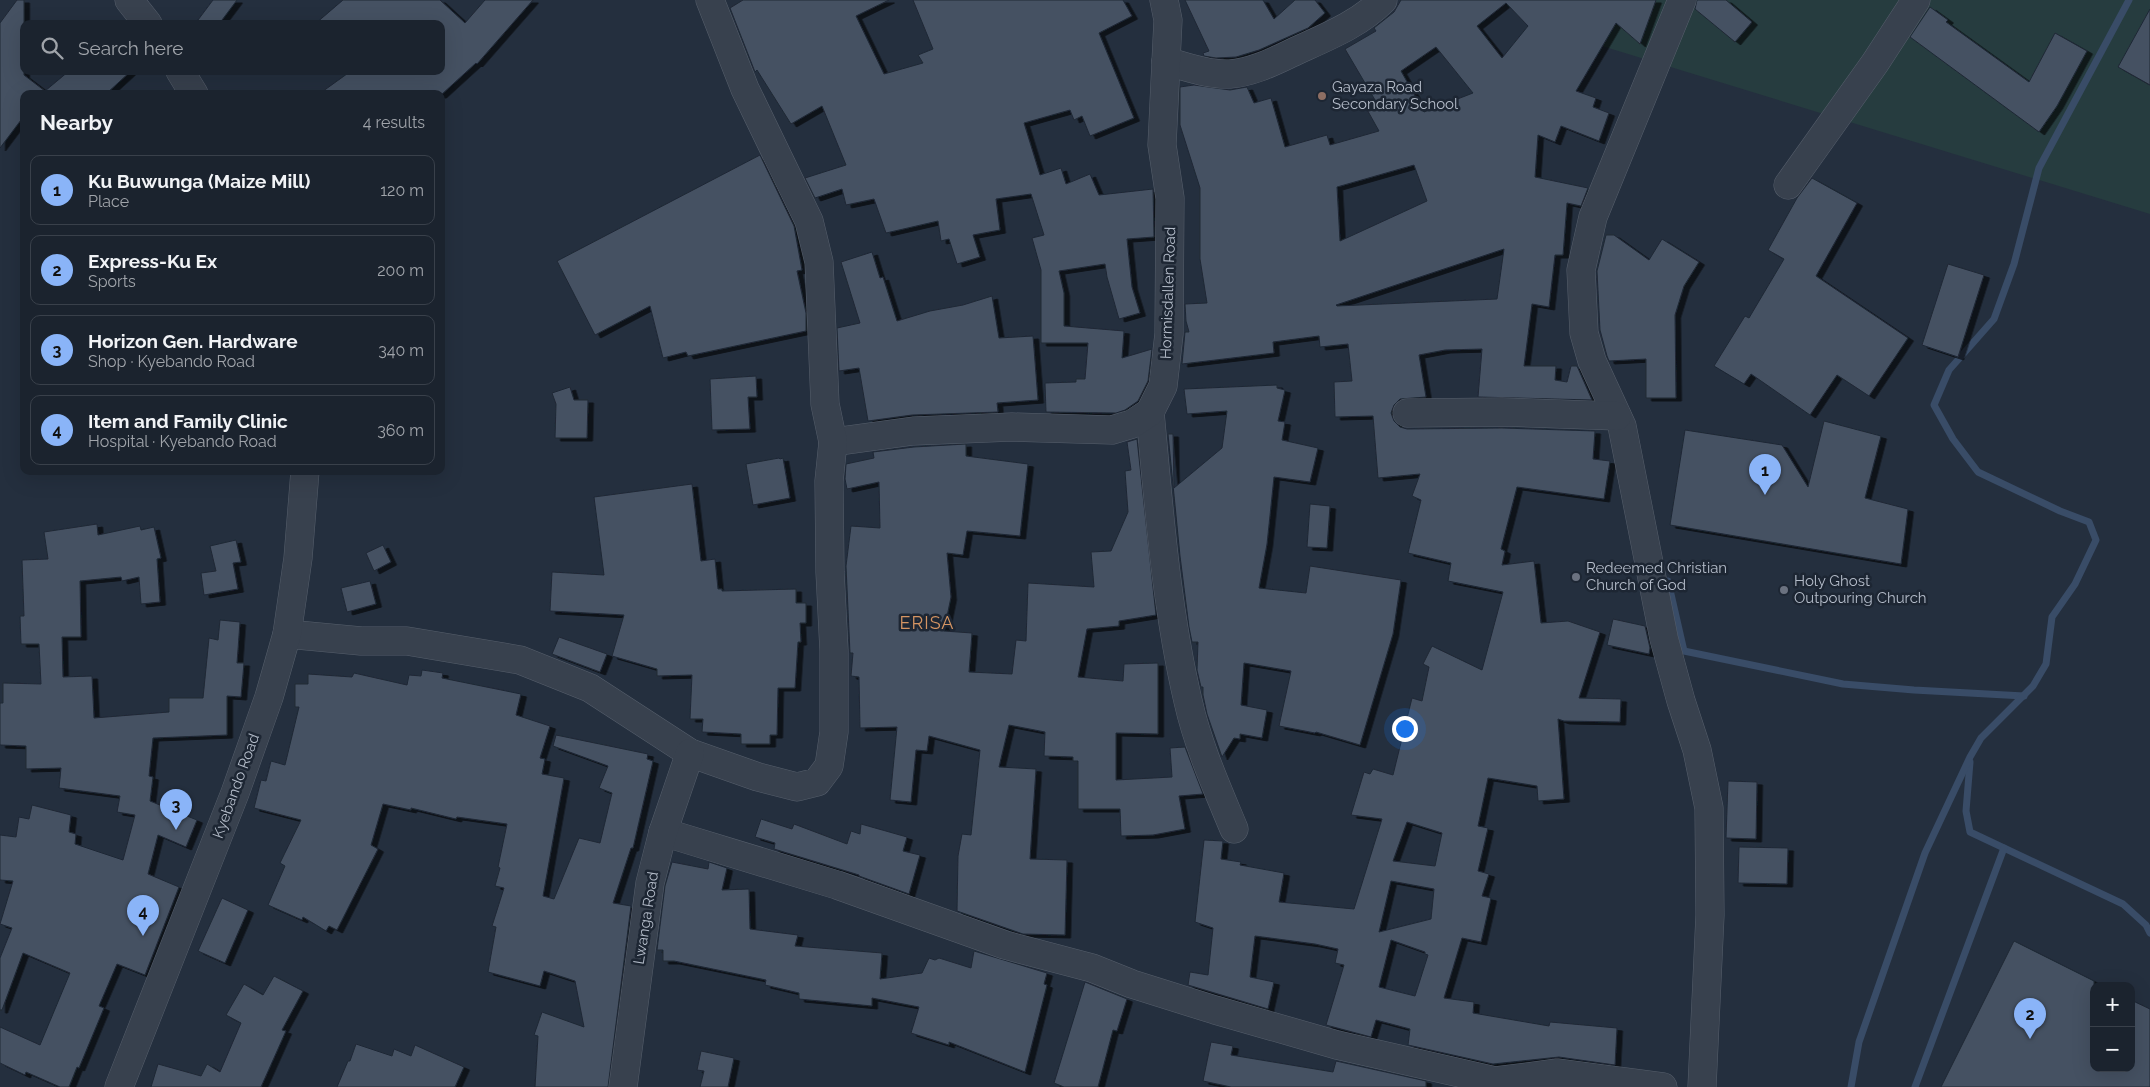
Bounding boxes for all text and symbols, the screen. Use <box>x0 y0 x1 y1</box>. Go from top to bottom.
search box <box>20 20 445 75</box>
icon: search <box>38 34 66 62</box>
text: Search here <box>78 37 184 59</box>
place label: Gayaza Road Secondary School <box>1332 78 1459 113</box>
marker: Gayaza Road Secondary School <box>1316 90 1328 102</box>
text: Nearby <box>40 110 113 135</box>
text: 4 results <box>363 113 425 132</box>
text: Ku Buwunga (Maize Mill) <box>88 170 310 192</box>
text: 1 <box>53 181 61 200</box>
text: 120 m <box>380 181 424 200</box>
text: Place <box>88 192 129 211</box>
street label: Hormisdallen Road <box>1157 226 1179 360</box>
text: Express-Ku Ex <box>88 250 217 272</box>
text: 2 <box>52 261 62 280</box>
text: 200 m <box>377 261 424 280</box>
text: Sports <box>88 272 136 291</box>
text: Horizon Gen. Hardware <box>88 330 298 352</box>
text: 3 <box>53 341 61 360</box>
text: 340 m <box>378 341 424 360</box>
text: Shop · Kyebando Road <box>88 352 255 371</box>
text: Item and Family Clinic <box>88 410 288 432</box>
text: 4 <box>52 421 62 440</box>
text: 360 m <box>377 421 424 440</box>
text: Hospital · Kyebando Road <box>88 432 277 451</box>
pin: 1 <box>1749 454 1781 495</box>
place label: Redeemed Christian Church of God <box>1586 559 1727 594</box>
marker: Redeemed Christian Church of God <box>1570 571 1582 583</box>
place label: Holy Ghost Outpouring Church <box>1794 572 1927 607</box>
marker: Holy Ghost Outpouring Church <box>1778 584 1790 596</box>
district label: ERISA <box>899 612 955 633</box>
your location <box>1392 716 1418 742</box>
street label: Kyebando Road <box>209 731 263 841</box>
pin: 3 <box>160 789 192 830</box>
street label: Lwanga Road <box>630 870 662 966</box>
pin: 4 <box>127 895 159 936</box>
map controls <box>2090 982 2135 1072</box>
button: + <box>2090 982 2135 1027</box>
pin: 2 <box>2014 998 2046 1039</box>
button: − <box>2090 1027 2135 1072</box>

